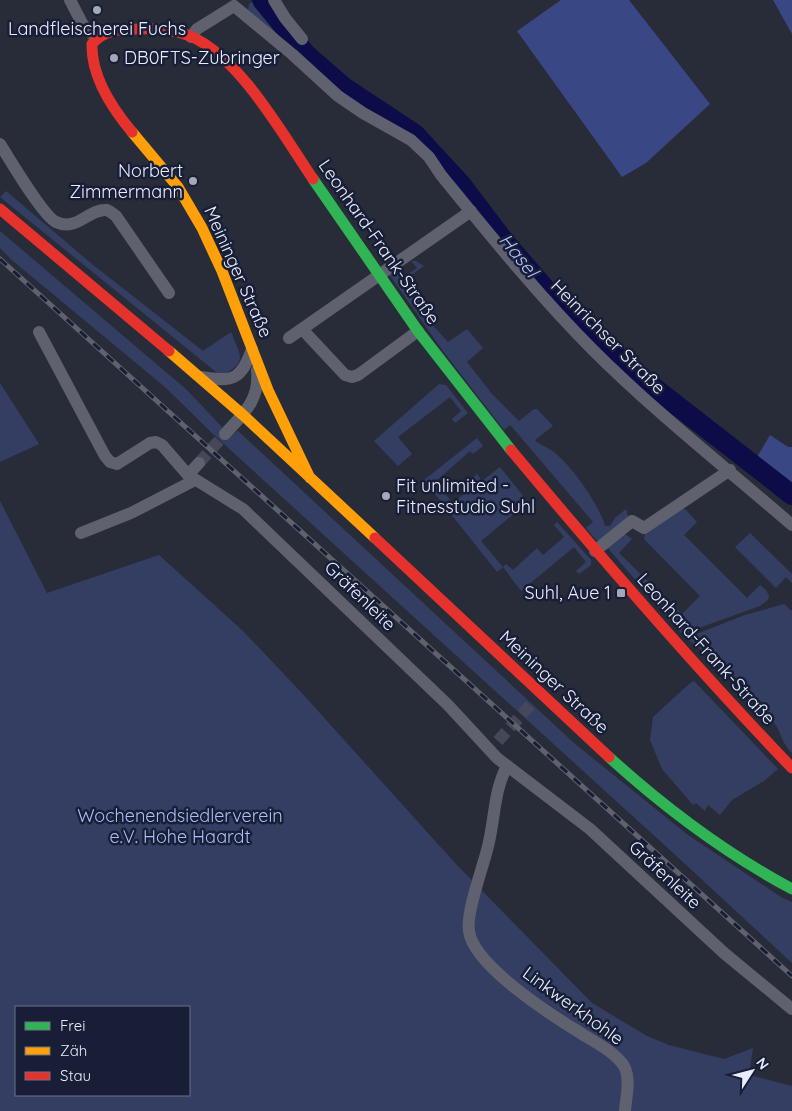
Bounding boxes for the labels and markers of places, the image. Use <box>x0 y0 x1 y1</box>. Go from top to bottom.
marker: Landfleischerei Fuchs <box>91 4 103 16</box>
place label: Landfleischerei Fuchs <box>8 17 186 40</box>
place label: DB0FTS-Zubringer <box>124 46 280 69</box>
marker: DB0FTS-Zubringer <box>108 52 120 64</box>
place label: Norbert Zimmermann <box>69 159 183 203</box>
marker: Norbert Zimmermann <box>187 175 199 187</box>
place label: Fit unlimited - Fitnesstudio Suhl <box>396 474 535 518</box>
marker: Fit unlimited - Fitnesstudio Suhl <box>380 490 392 502</box>
place label: Suhl, Aue 1 <box>524 581 611 604</box>
marker: Suhl, Aue 1 <box>615 587 627 599</box>

